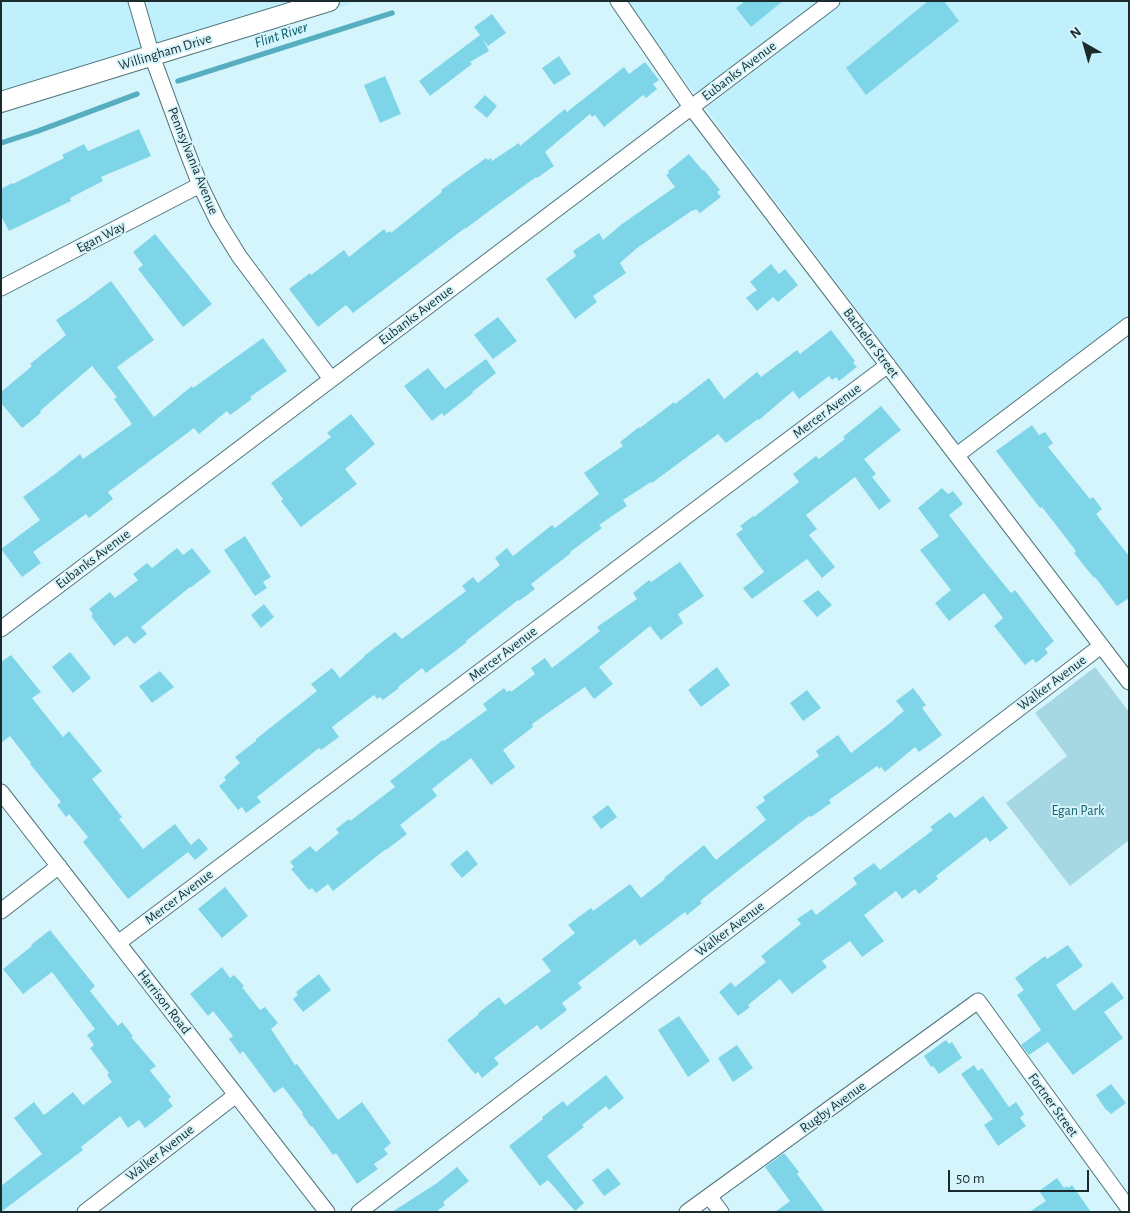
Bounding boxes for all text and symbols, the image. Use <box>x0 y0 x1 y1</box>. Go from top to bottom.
water label: Flint River <box>252 18 310 52</box>
north arrow <box>1060 20 1110 70</box>
text: N <box>1068 25 1084 42</box>
street label: Willingham Drive <box>116 30 214 74</box>
street label: Eubanks Avenue <box>698 37 780 105</box>
street label: Pennsylvania Avenue <box>164 105 222 217</box>
street label: Egan Way <box>74 218 128 256</box>
street label: Eubanks Avenue <box>375 281 457 349</box>
street label: Bachelor Street <box>839 305 903 381</box>
street label: Mercer Avenue <box>790 380 864 442</box>
street label: Eubanks Avenue <box>52 525 134 593</box>
street label: Mercer Avenue <box>466 623 540 685</box>
street label: Walker Avenue <box>1014 652 1090 714</box>
park label: Egan Park <box>1052 803 1104 819</box>
street label: Mercer Avenue <box>142 866 216 928</box>
street label: Walker Avenue <box>692 898 768 960</box>
street label: Harrison Road <box>134 966 194 1038</box>
street label: Fortner Street <box>1024 1070 1082 1140</box>
street label: Rugby Avenue <box>797 1077 869 1137</box>
street label: Walker Avenue <box>123 1121 197 1185</box>
scale bar <box>950 1160 1091 1192</box>
text: 50 m <box>956 1171 985 1186</box>

